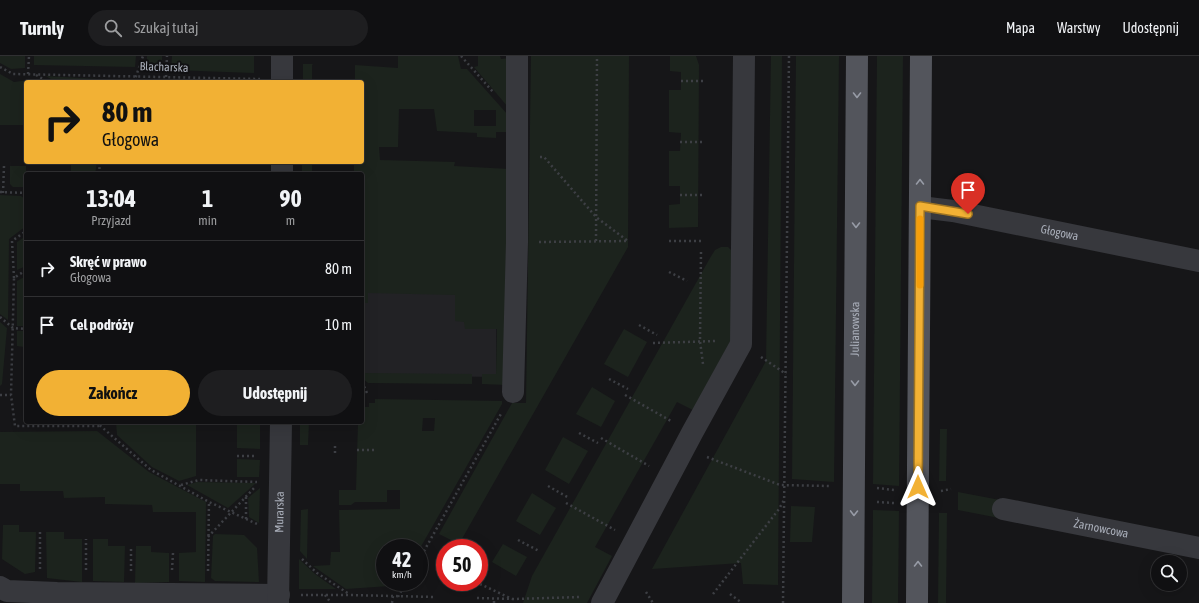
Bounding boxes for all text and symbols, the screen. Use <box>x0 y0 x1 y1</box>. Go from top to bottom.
search box <box>88 10 368 46</box>
text: Turnly <box>20 17 64 39</box>
icon: search <box>102 17 124 39</box>
text: Szukaj tutaj <box>134 19 198 36</box>
text: Mapa <box>1006 20 1035 36</box>
text: Warstwy <box>1057 20 1100 36</box>
text: Udostępnij <box>1122 20 1179 36</box>
street label: Blacharska <box>139 59 189 75</box>
one-way arrow <box>853 92 861 98</box>
icon: right <box>36 96 88 148</box>
text: 80 m <box>102 96 152 128</box>
text: Głogowa <box>102 129 159 150</box>
pin <box>951 173 985 214</box>
one-way arrow <box>916 179 924 185</box>
icon: arrive <box>957 179 979 201</box>
text: 13:04 <box>86 185 136 212</box>
text: 1 <box>202 185 213 212</box>
text: 90 <box>279 185 302 212</box>
text: Przyjazd <box>91 213 131 228</box>
text: min <box>198 213 217 228</box>
text: m <box>286 213 295 228</box>
one-way arrow <box>852 222 860 228</box>
street label: Głogowa <box>1039 222 1080 243</box>
text: Skręć w prawo <box>70 253 147 270</box>
icon: right <box>36 258 58 280</box>
text: 80 m <box>325 260 352 277</box>
text: Głogowa <box>70 270 111 285</box>
street label: Julianowska <box>848 302 862 356</box>
icon: arrive <box>36 314 58 336</box>
text: Cel podróży <box>70 316 134 333</box>
text: 10 m <box>325 316 352 333</box>
button: Zakończ <box>36 370 190 416</box>
button: Udostępnij <box>198 370 352 416</box>
one-way arrow <box>851 380 859 386</box>
position arrow <box>897 466 939 508</box>
street label: Murarska <box>272 491 287 533</box>
one-way arrow <box>850 510 858 516</box>
street label: Żarnowcowa <box>1072 516 1130 541</box>
speed limit sign: 50 <box>436 539 488 591</box>
text: 42 <box>393 548 411 571</box>
map controls <box>1151 555 1187 591</box>
button: search <box>1151 555 1187 591</box>
one-way arrow <box>913 561 922 567</box>
text: km/h <box>392 569 412 580</box>

